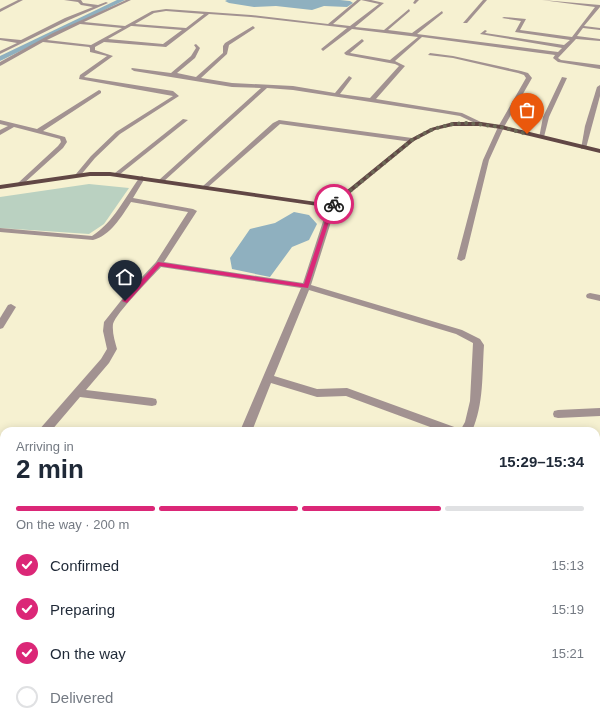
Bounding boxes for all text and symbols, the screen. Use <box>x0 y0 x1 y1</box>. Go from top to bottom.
pin <box>510 93 544 134</box>
icon: bag <box>516 99 538 121</box>
courier <box>314 184 354 224</box>
icon: bike <box>323 193 345 215</box>
pin <box>108 260 142 301</box>
icon: home <box>114 266 136 288</box>
text: Arriving in <box>16 439 74 454</box>
text: 15:29–15:34 <box>499 453 584 470</box>
text: 2 min <box>16 454 84 484</box>
text: On the way · 200 m <box>16 517 129 532</box>
icon: check <box>16 554 38 576</box>
text: Confirmed <box>50 557 119 574</box>
text: 15:13 <box>551 558 584 573</box>
icon: check <box>16 598 38 620</box>
text: Preparing <box>50 601 115 618</box>
text: 15:19 <box>551 602 584 617</box>
icon: check <box>16 642 38 664</box>
text: On the way <box>50 645 126 662</box>
text: 15:21 <box>551 646 584 661</box>
text: Delivered <box>50 689 113 706</box>

